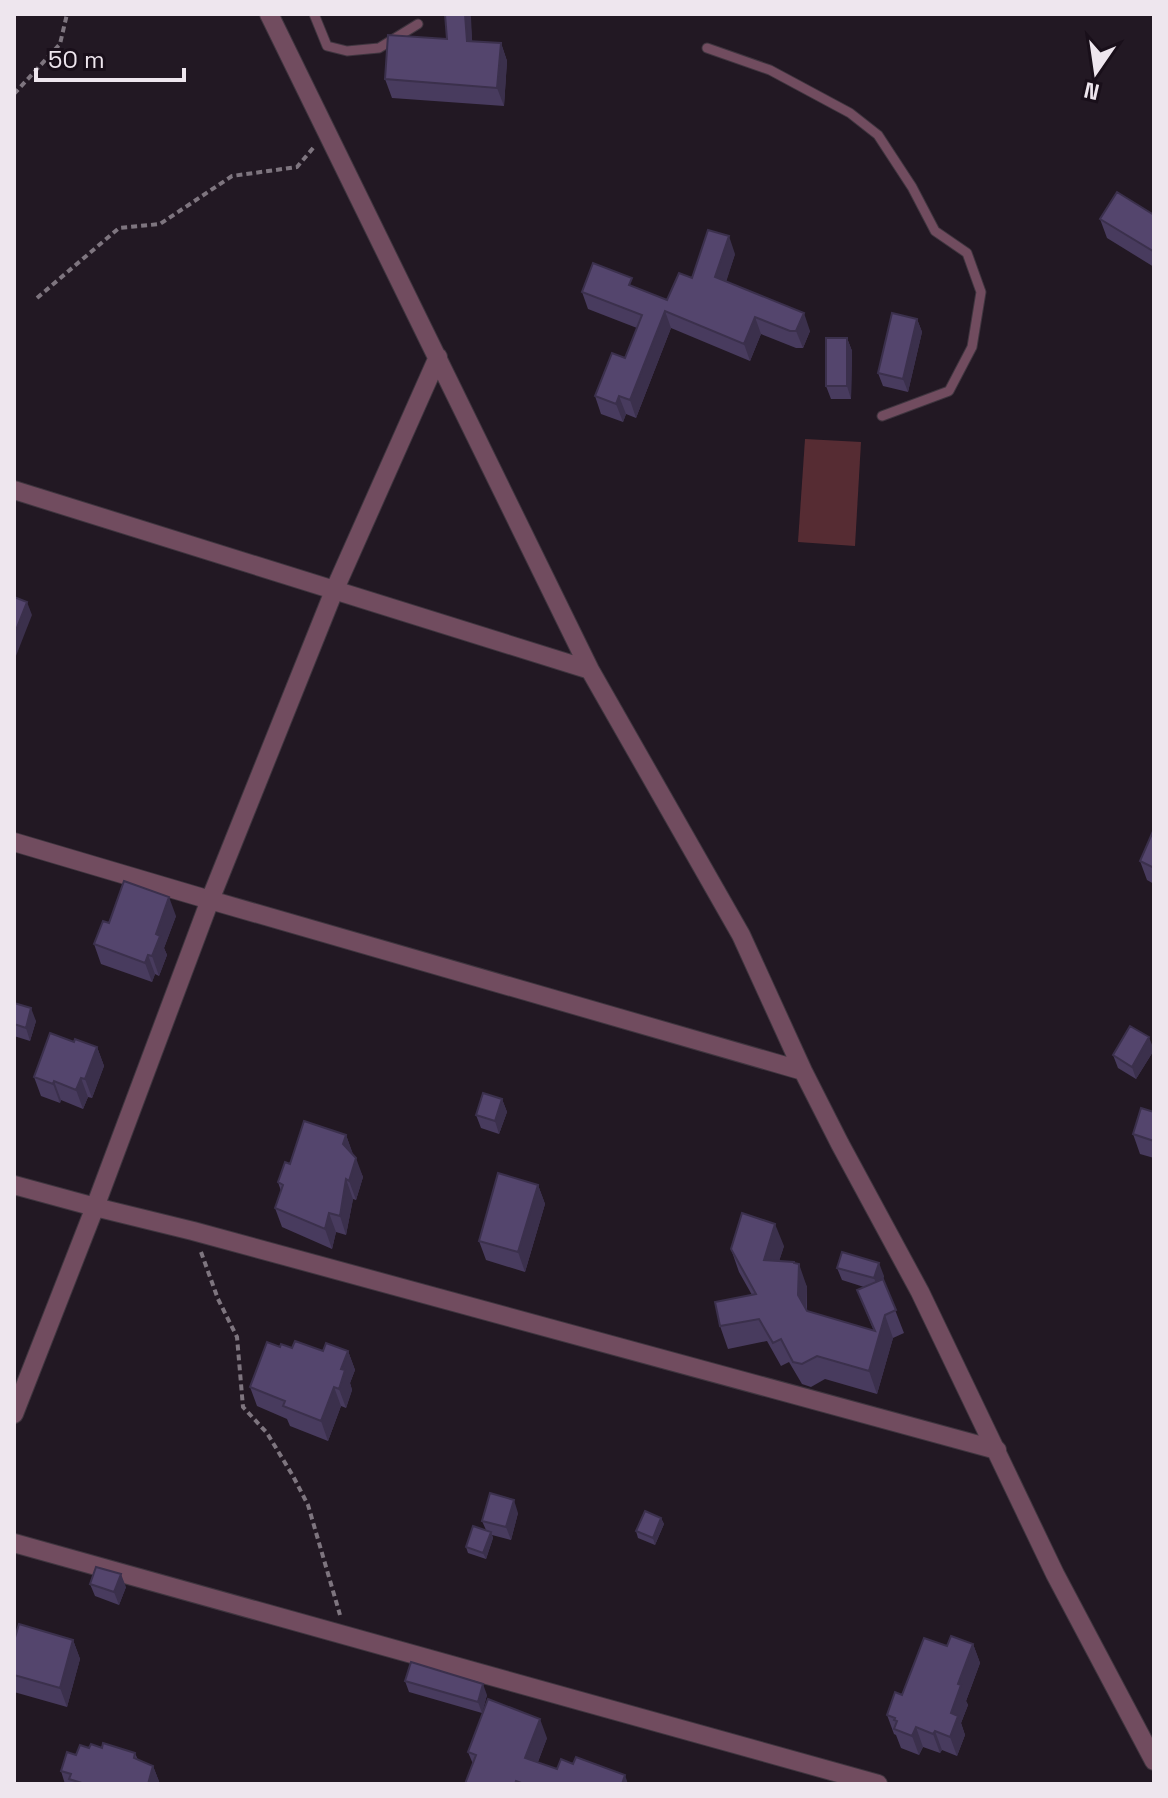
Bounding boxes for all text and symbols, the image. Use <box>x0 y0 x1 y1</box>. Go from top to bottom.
scale bar <box>36 32 184 82</box>
north arrow <box>1056 32 1136 112</box>
text: 50 m <box>48 44 105 75</box>
text: N <box>1081 76 1102 107</box>

